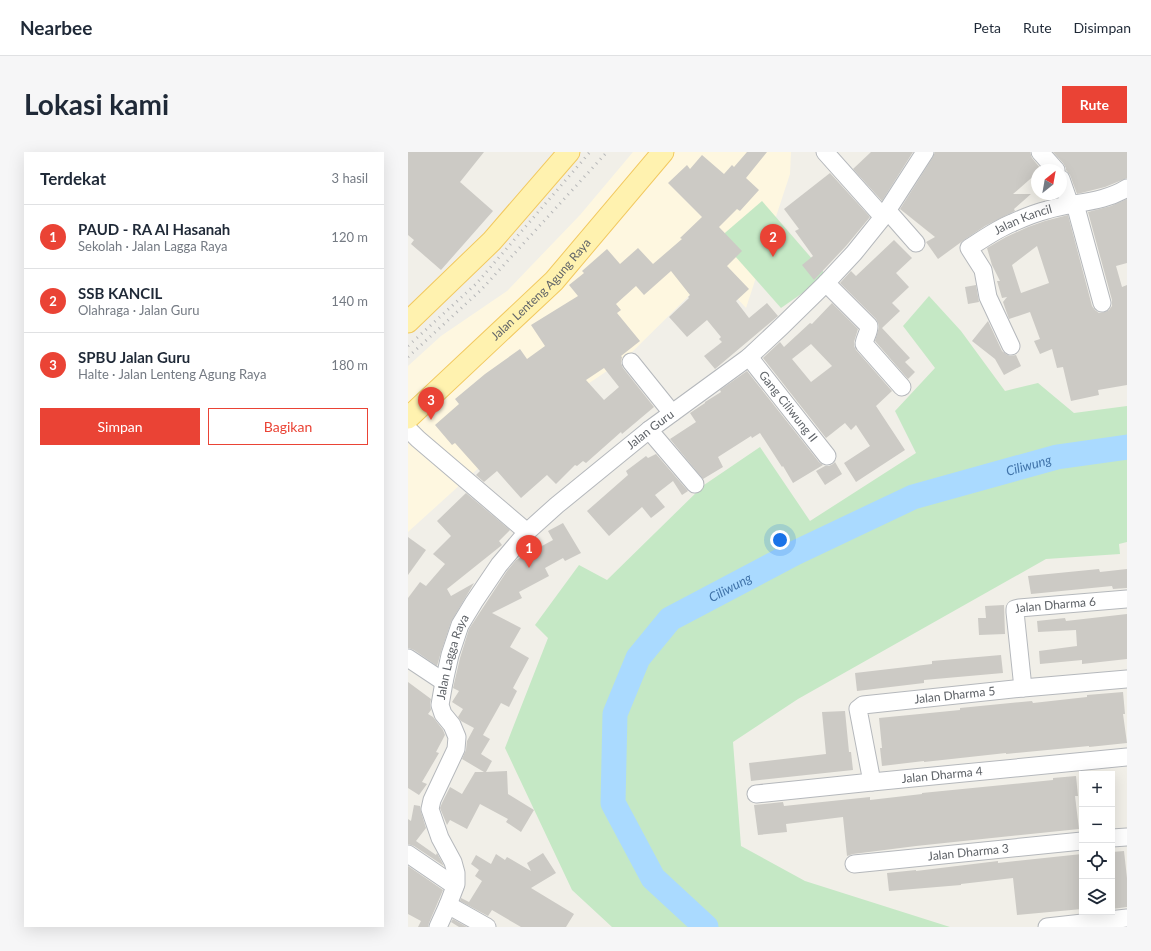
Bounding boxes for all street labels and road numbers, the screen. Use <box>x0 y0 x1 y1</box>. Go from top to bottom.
street label: Jalan Kancil <box>991 201 1054 238</box>
street label: Jalan Lenteng Agung Raya <box>488 235 594 343</box>
street label: Gang Ciliwung II <box>756 368 821 445</box>
street label: Jalan Guru <box>623 406 677 452</box>
street label: Jalan Dharma 6 <box>1013 594 1096 616</box>
street label: Jalan Lagga Raya <box>433 611 472 701</box>
street label: Jalan Dharma 5 <box>913 683 996 707</box>
street label: Jalan Dharma 4 <box>901 763 983 786</box>
street label: Jalan Dharma 3 <box>927 840 1010 864</box>

